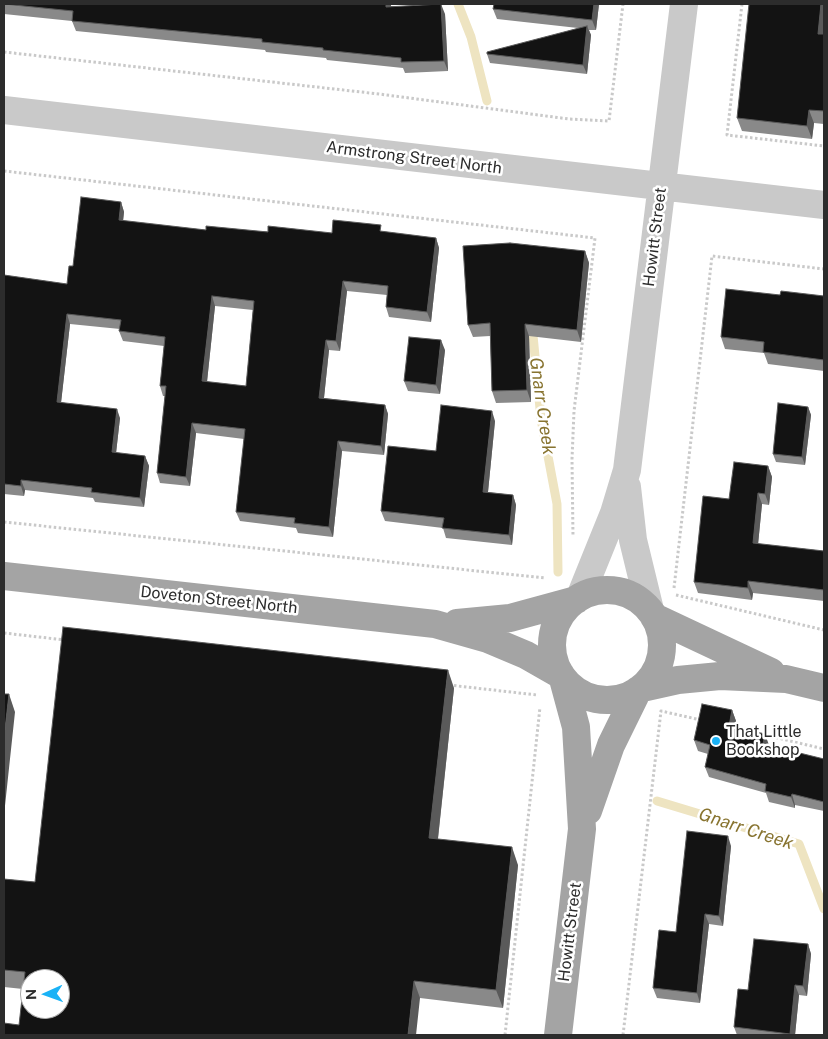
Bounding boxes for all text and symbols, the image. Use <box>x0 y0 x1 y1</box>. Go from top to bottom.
street label: Armstrong Street North <box>325 138 503 178</box>
street label: Howitt Street <box>639 186 671 288</box>
water label: Gnarr Creek <box>524 356 560 456</box>
street label: Doveton Street North <box>140 582 298 618</box>
place label: That Little Bookshop <box>726 722 802 760</box>
marker: That Little Bookshop <box>710 735 722 747</box>
water label: Gnarr Creek <box>696 804 796 854</box>
street label: Howitt Street <box>554 881 586 983</box>
north arrow <box>20 969 70 1019</box>
text: N <box>23 989 39 1000</box>

